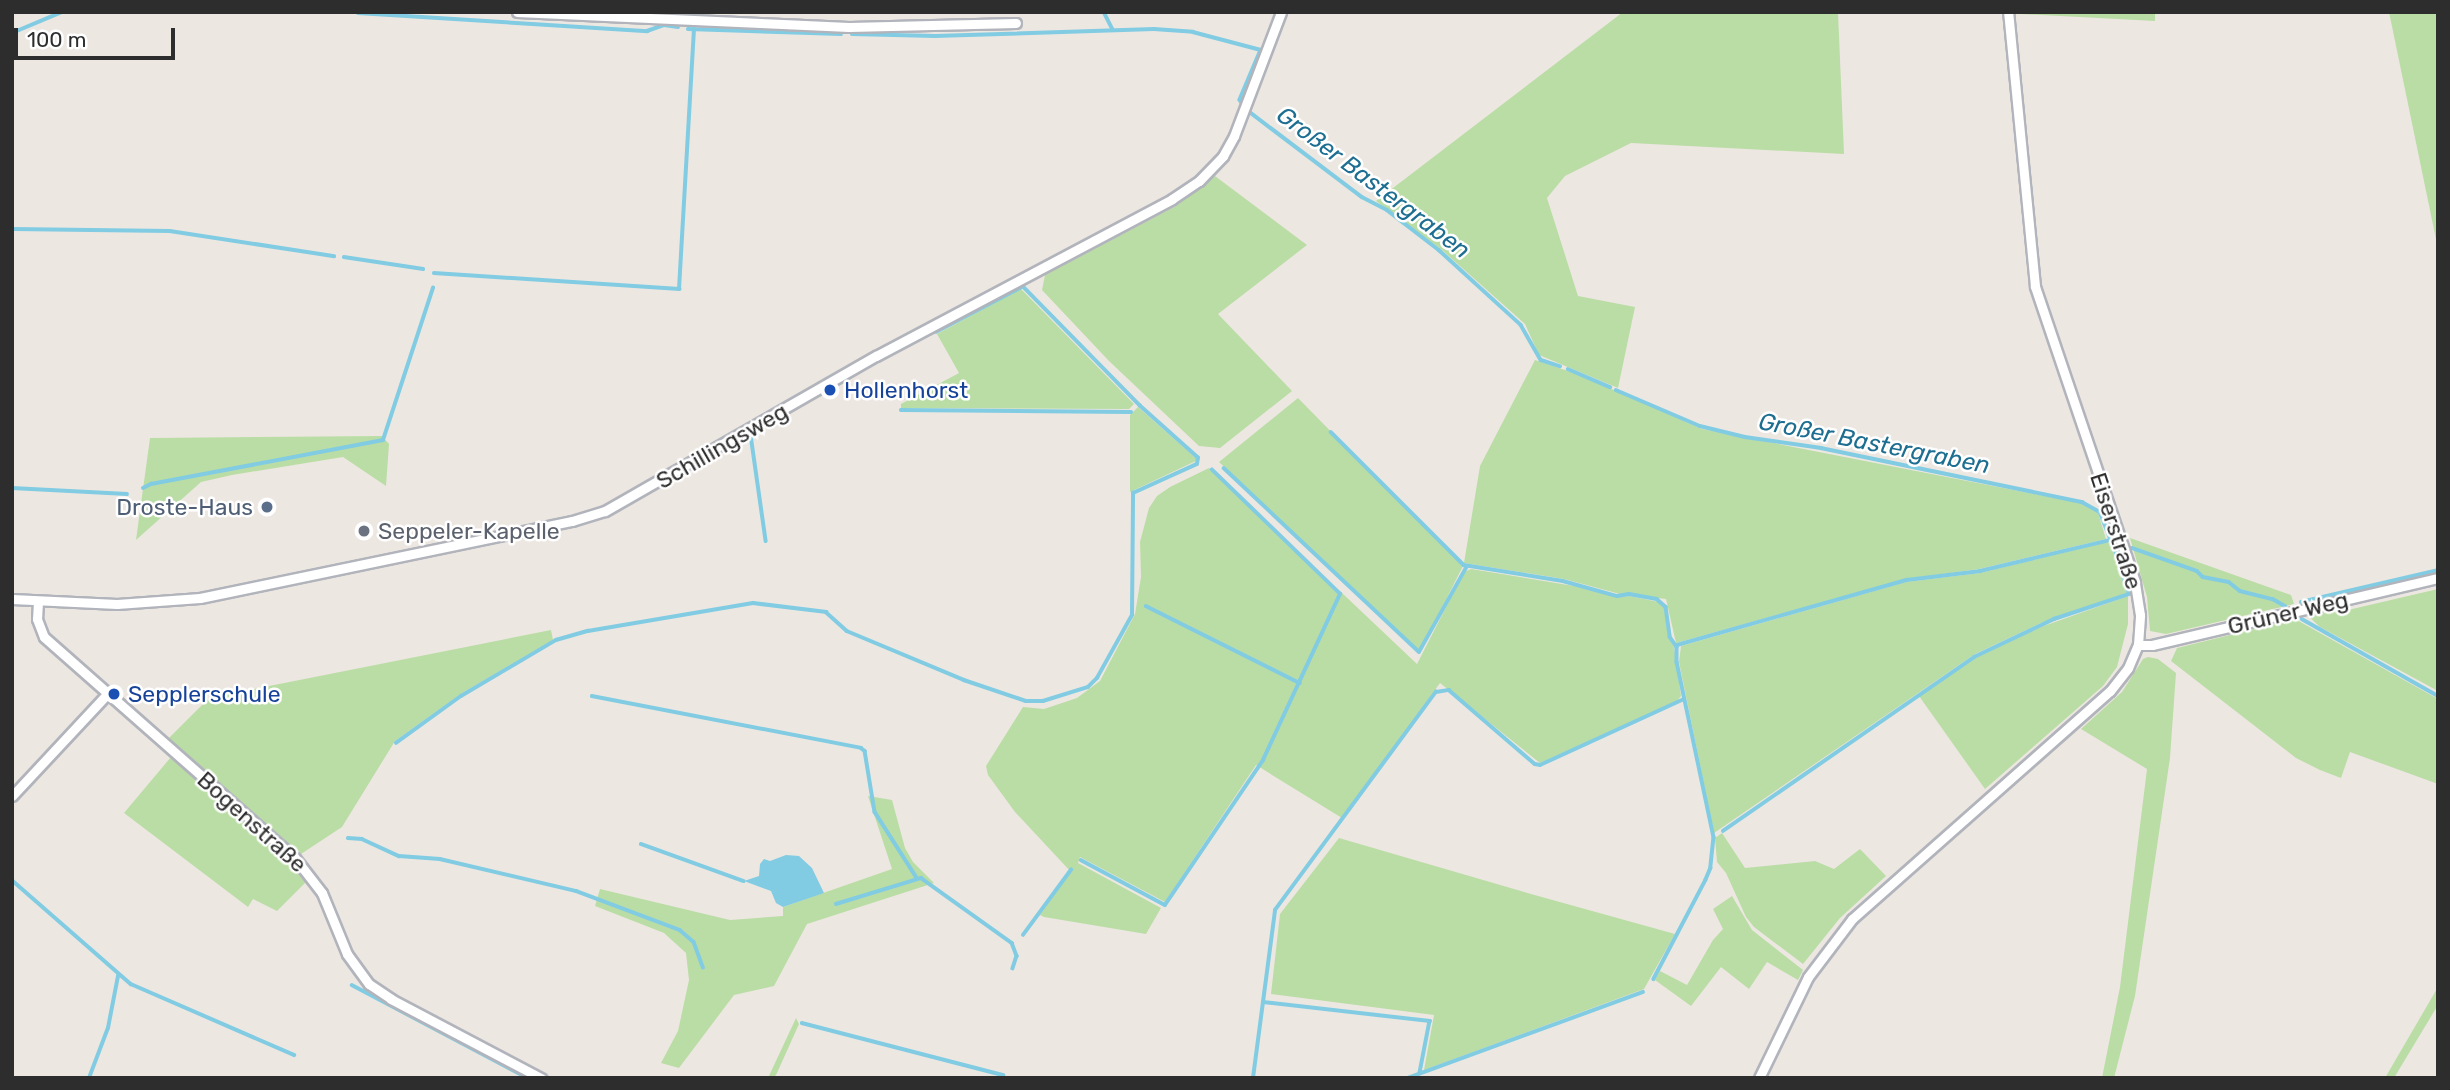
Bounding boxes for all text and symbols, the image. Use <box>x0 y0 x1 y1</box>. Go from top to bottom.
scale bar <box>18 14 178 58</box>
text: 100 m <box>27 27 86 52</box>
water label: Großer Bastergraben <box>1270 101 1476 265</box>
place label: Hollenhorst <box>844 376 968 404</box>
marker: Hollenhorst <box>822 382 838 398</box>
street label: Schillingsweg <box>651 397 793 495</box>
water label: Großer Bastergraben <box>1756 407 1992 481</box>
street label: Eiserstraße <box>2084 469 2148 593</box>
place label: Droste-Haus <box>116 493 253 521</box>
marker: Droste-Haus <box>259 499 275 515</box>
place label: Seppeler-Kapelle <box>378 517 560 545</box>
marker: Seppeler-Kapelle <box>356 523 372 539</box>
street label: Grüner Weg <box>2224 586 2352 640</box>
place label: Sepplerschule <box>128 680 281 708</box>
marker: Sepplerschule <box>106 686 122 702</box>
street label: Bogenstraße <box>192 766 312 878</box>

